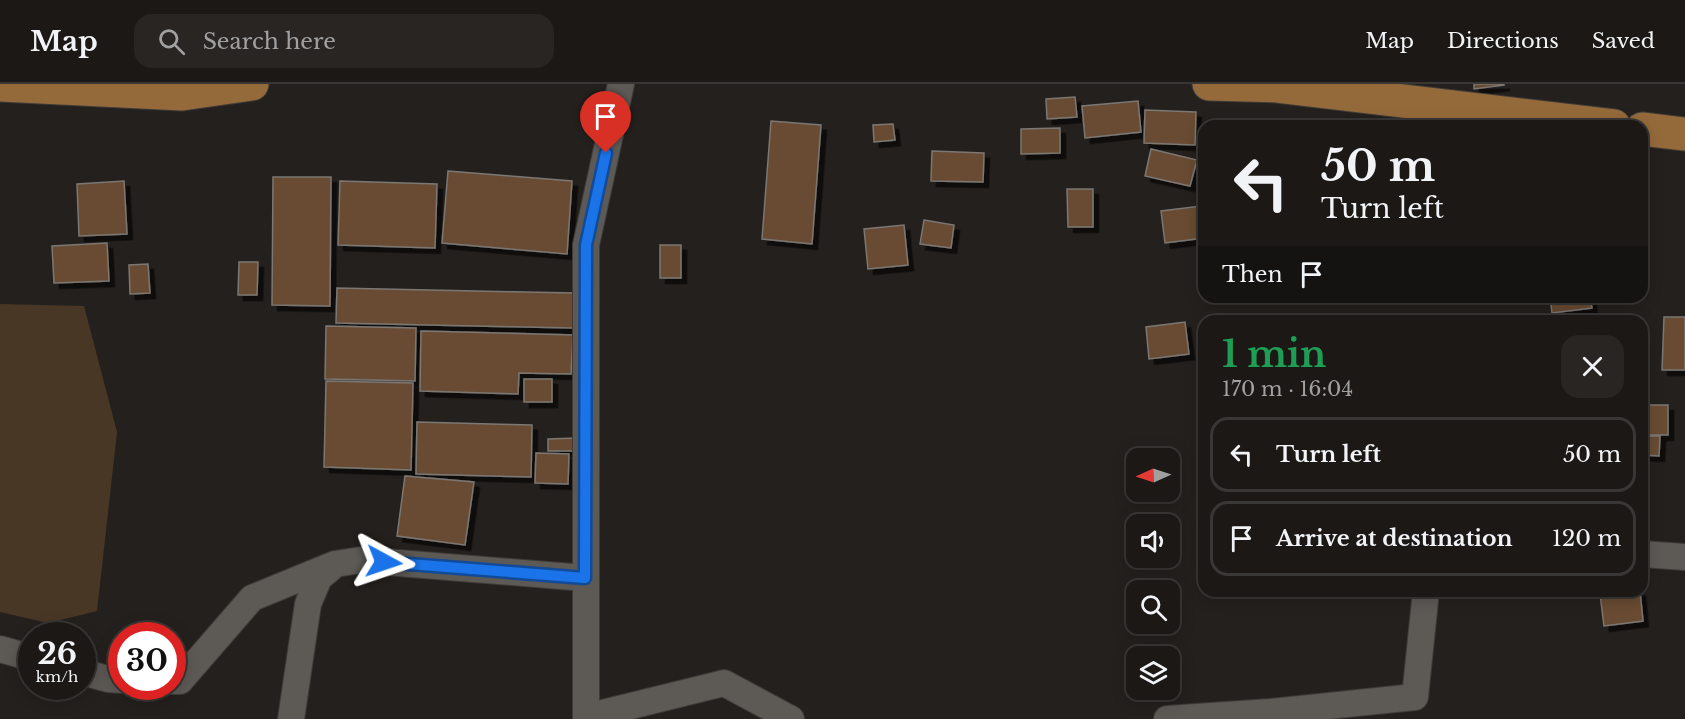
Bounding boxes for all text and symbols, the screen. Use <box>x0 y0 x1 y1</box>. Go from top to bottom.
search box <box>134 14 554 68</box>
text: Map <box>30 24 98 59</box>
icon: search <box>155 25 188 58</box>
text: Search here <box>203 28 336 55</box>
text: Map <box>1365 28 1414 54</box>
text: Directions <box>1447 28 1559 54</box>
text: Saved <box>1592 28 1655 54</box>
pin <box>580 91 631 153</box>
icon: arrive <box>589 100 622 133</box>
text: 50 m <box>1321 140 1435 192</box>
icon: left <box>1222 144 1300 222</box>
text: Turn left <box>1321 192 1444 225</box>
icon: arrive <box>1295 258 1328 291</box>
text: Then <box>1222 261 1283 288</box>
text: 1 min <box>1222 332 1326 377</box>
button: close <box>1561 335 1624 398</box>
text: 170 m · 16:04 <box>1222 377 1353 401</box>
icon: left <box>1225 438 1258 471</box>
text: Turn left <box>1276 441 1381 468</box>
text: 50 m <box>1563 441 1621 468</box>
north arrow <box>1126 448 1180 502</box>
map controls <box>1126 448 1180 700</box>
button: sound <box>1126 514 1180 568</box>
icon: arrive <box>1225 522 1258 555</box>
text: Arrive at destination <box>1276 525 1513 552</box>
text: 120 m <box>1552 525 1621 552</box>
position arrow <box>352 530 416 594</box>
button: search <box>1126 580 1180 634</box>
speed limit sign: 30 <box>108 622 186 700</box>
text: 26 <box>37 635 77 672</box>
button: layers <box>1126 646 1180 700</box>
text: km/h <box>36 667 78 686</box>

